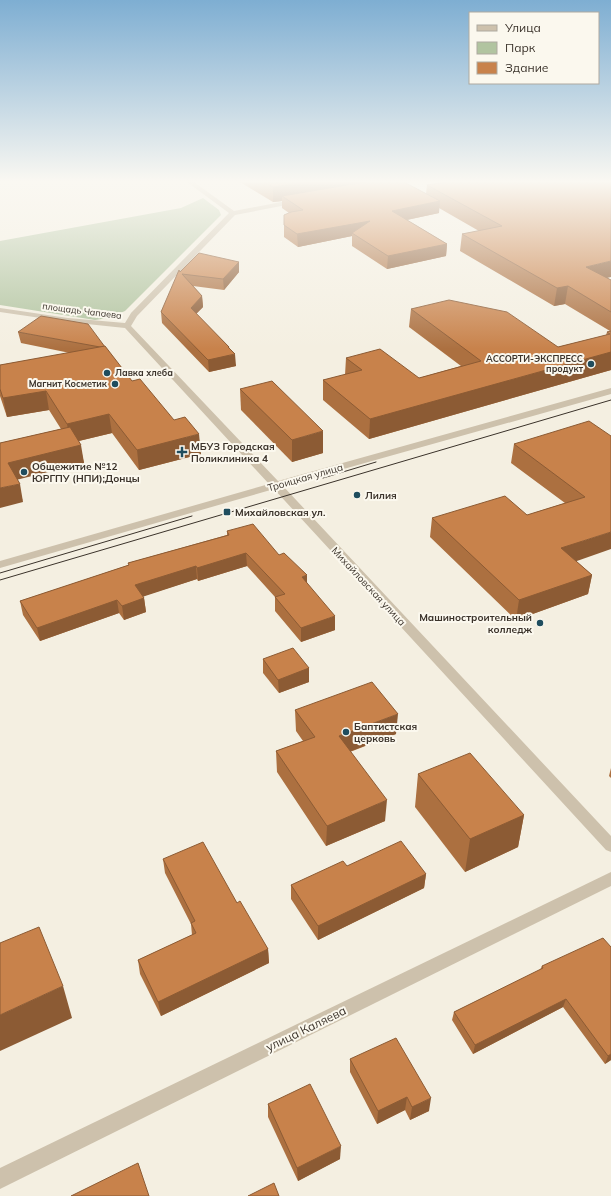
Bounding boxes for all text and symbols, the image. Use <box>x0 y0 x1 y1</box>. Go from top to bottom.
legend <box>469 12 599 84</box>
text: Улица <box>504 20 541 35</box>
text: Парк <box>505 40 536 55</box>
text: Здание <box>505 60 549 75</box>
street label: площадь Чапаева <box>42 300 122 321</box>
place label: АССОРТИ-ЭКСПРЕСС продукт <box>486 353 584 375</box>
marker: АССОРТИ-ЭКСПРЕСС продукт <box>586 359 596 369</box>
place label: Лавка хлеба <box>115 367 173 378</box>
marker: Лавка хлеба <box>102 368 112 378</box>
place label: Магнит Косметик <box>29 378 108 389</box>
marker: Магнит Косметик <box>110 379 120 389</box>
place label: МБУЗ Городская Поликлиника 4 <box>191 440 275 465</box>
marker: МБУЗ Городская Поликлиника 4 <box>176 446 188 458</box>
place label: Общежитие №12 ЮРГПУ (НПИ);Донцы <box>32 460 140 485</box>
street label: Троицкая улица <box>266 460 344 494</box>
marker: Общежитие №12 ЮРГПУ (НПИ);Донцы <box>19 467 29 477</box>
place label: Лилия <box>365 489 397 502</box>
marker: Лилия <box>352 490 362 500</box>
place label: Михайловская ул. <box>235 506 325 519</box>
marker: Михайловская ул. <box>222 507 232 517</box>
street label: Михайловская улица <box>329 544 409 628</box>
place label: Машиностроительный колледж <box>419 611 533 636</box>
marker: Машиностроительный колледж <box>535 618 545 628</box>
place label: Баптистская церковь <box>354 720 417 745</box>
marker: Баптистская церковь <box>341 727 351 737</box>
street label: улица Каляева <box>263 1003 348 1054</box>

